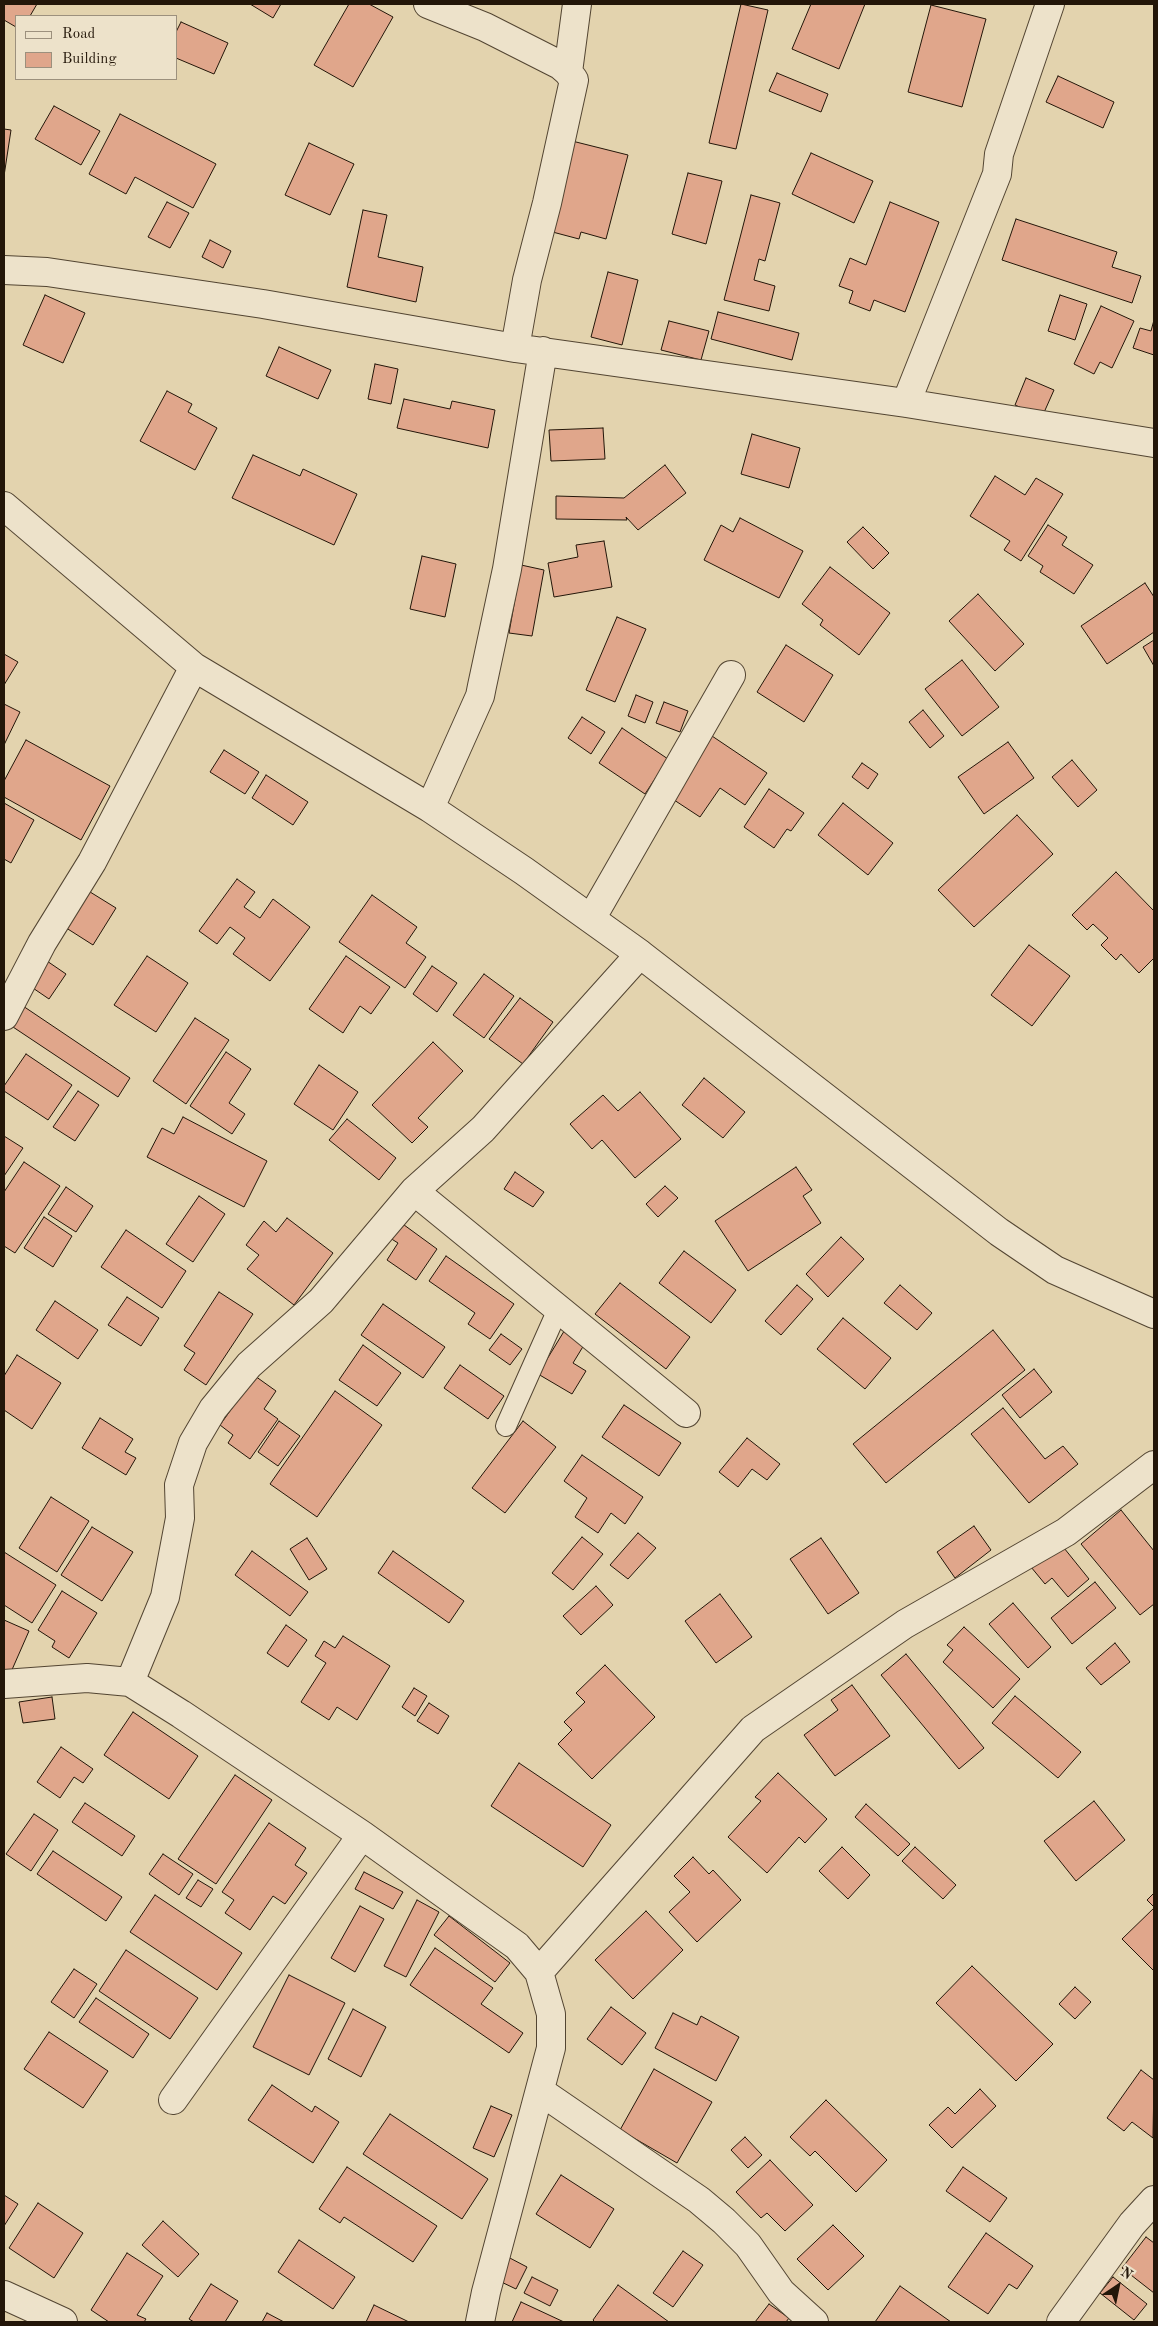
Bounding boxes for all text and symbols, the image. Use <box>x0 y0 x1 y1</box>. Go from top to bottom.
legend <box>15 15 178 80</box>
text: Road <box>62 27 95 42</box>
text: Building <box>62 52 117 67</box>
north arrow <box>1093 2261 1143 2311</box>
text: N <box>1118 2265 1135 2282</box>

